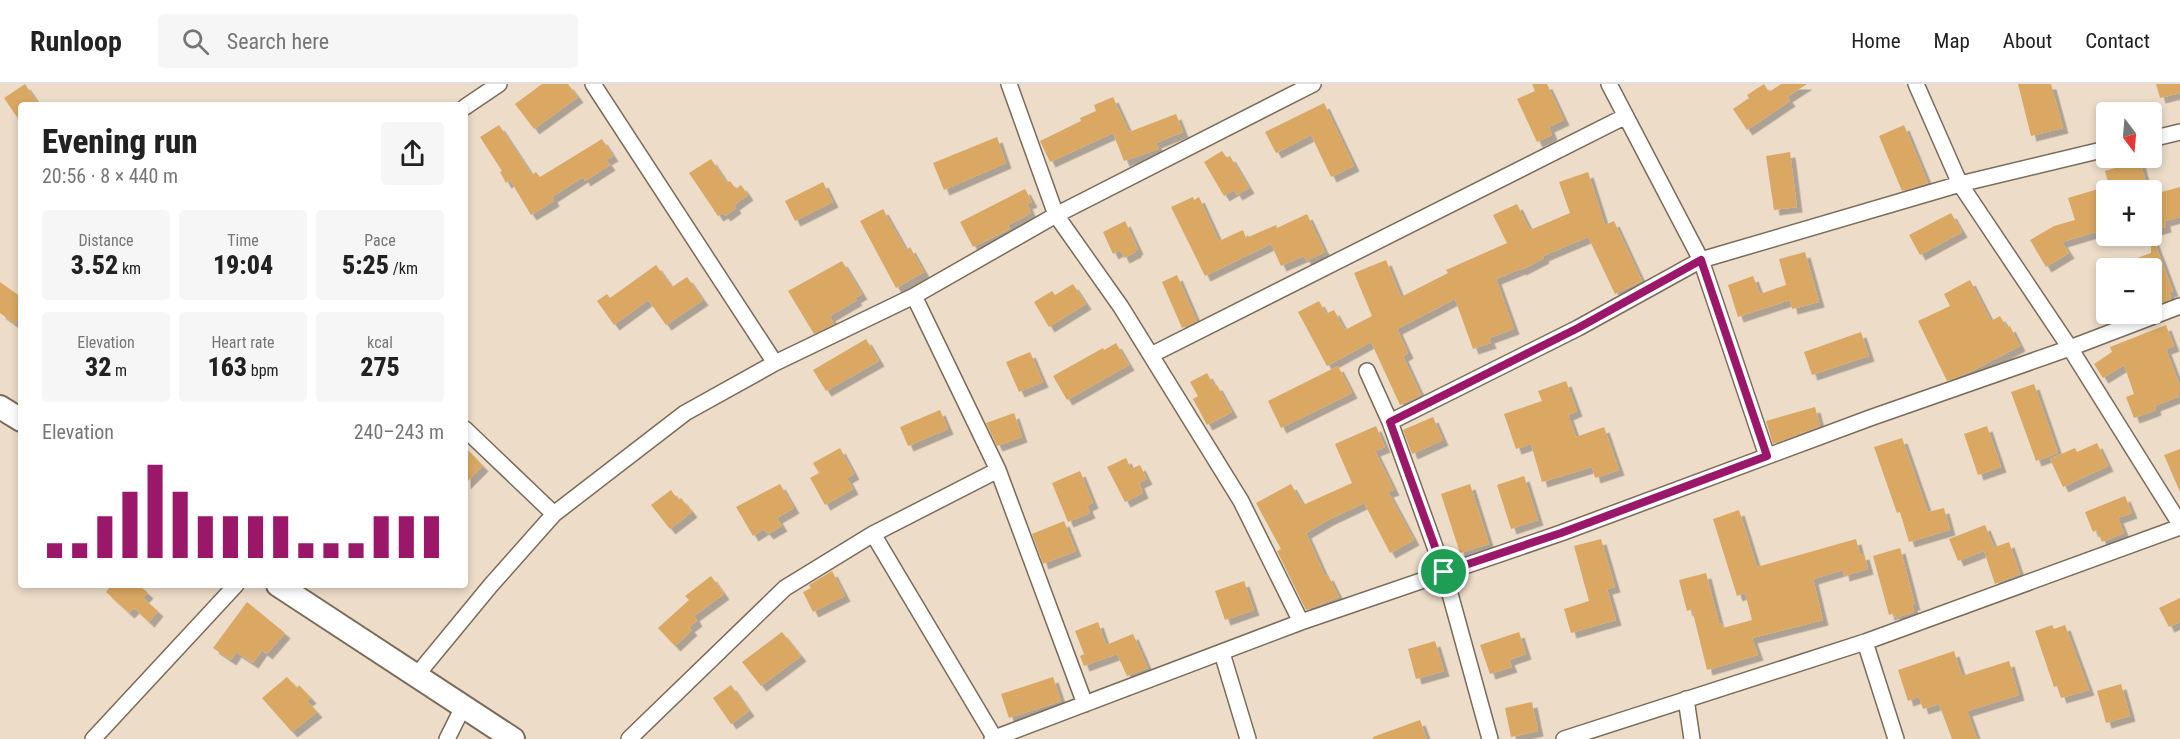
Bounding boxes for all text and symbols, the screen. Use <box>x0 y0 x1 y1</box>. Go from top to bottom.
search box <box>158 14 578 68</box>
text: Runloop <box>30 25 122 58</box>
icon: search <box>179 25 212 58</box>
text: Search here <box>227 29 329 54</box>
text: Home <box>1851 29 1901 53</box>
text: Map <box>1934 29 1970 53</box>
text: About <box>2003 29 2052 53</box>
text: Contact <box>2085 29 2150 53</box>
north arrow <box>2096 102 2162 168</box>
map controls <box>2096 102 2162 324</box>
text: Evening run <box>42 122 198 161</box>
button: share <box>381 122 444 185</box>
text: 20:56 · 8 × 440 m <box>42 164 178 188</box>
button: + <box>2096 180 2162 246</box>
text: Distance <box>78 231 134 250</box>
text: Time <box>227 231 259 250</box>
text: Pace <box>364 231 396 250</box>
text: 3.52 <box>71 250 118 280</box>
text: 19:04 <box>213 250 273 280</box>
text: 5:25 <box>342 250 389 280</box>
button: − <box>2096 258 2162 324</box>
text: km <box>118 259 141 278</box>
text: /km <box>389 259 418 278</box>
text: Elevation <box>77 333 135 352</box>
text: Heart rate <box>211 333 275 352</box>
text: kcal <box>367 333 393 352</box>
text: 32 <box>85 352 111 382</box>
text: 163 <box>207 352 247 382</box>
text: 275 <box>360 352 400 382</box>
text: m <box>111 361 127 380</box>
text: bpm <box>247 361 279 380</box>
text: Elevation <box>42 420 114 444</box>
text: 240–243 m <box>354 420 444 444</box>
pin <box>1418 546 1469 597</box>
icon: arrive <box>1427 555 1460 588</box>

